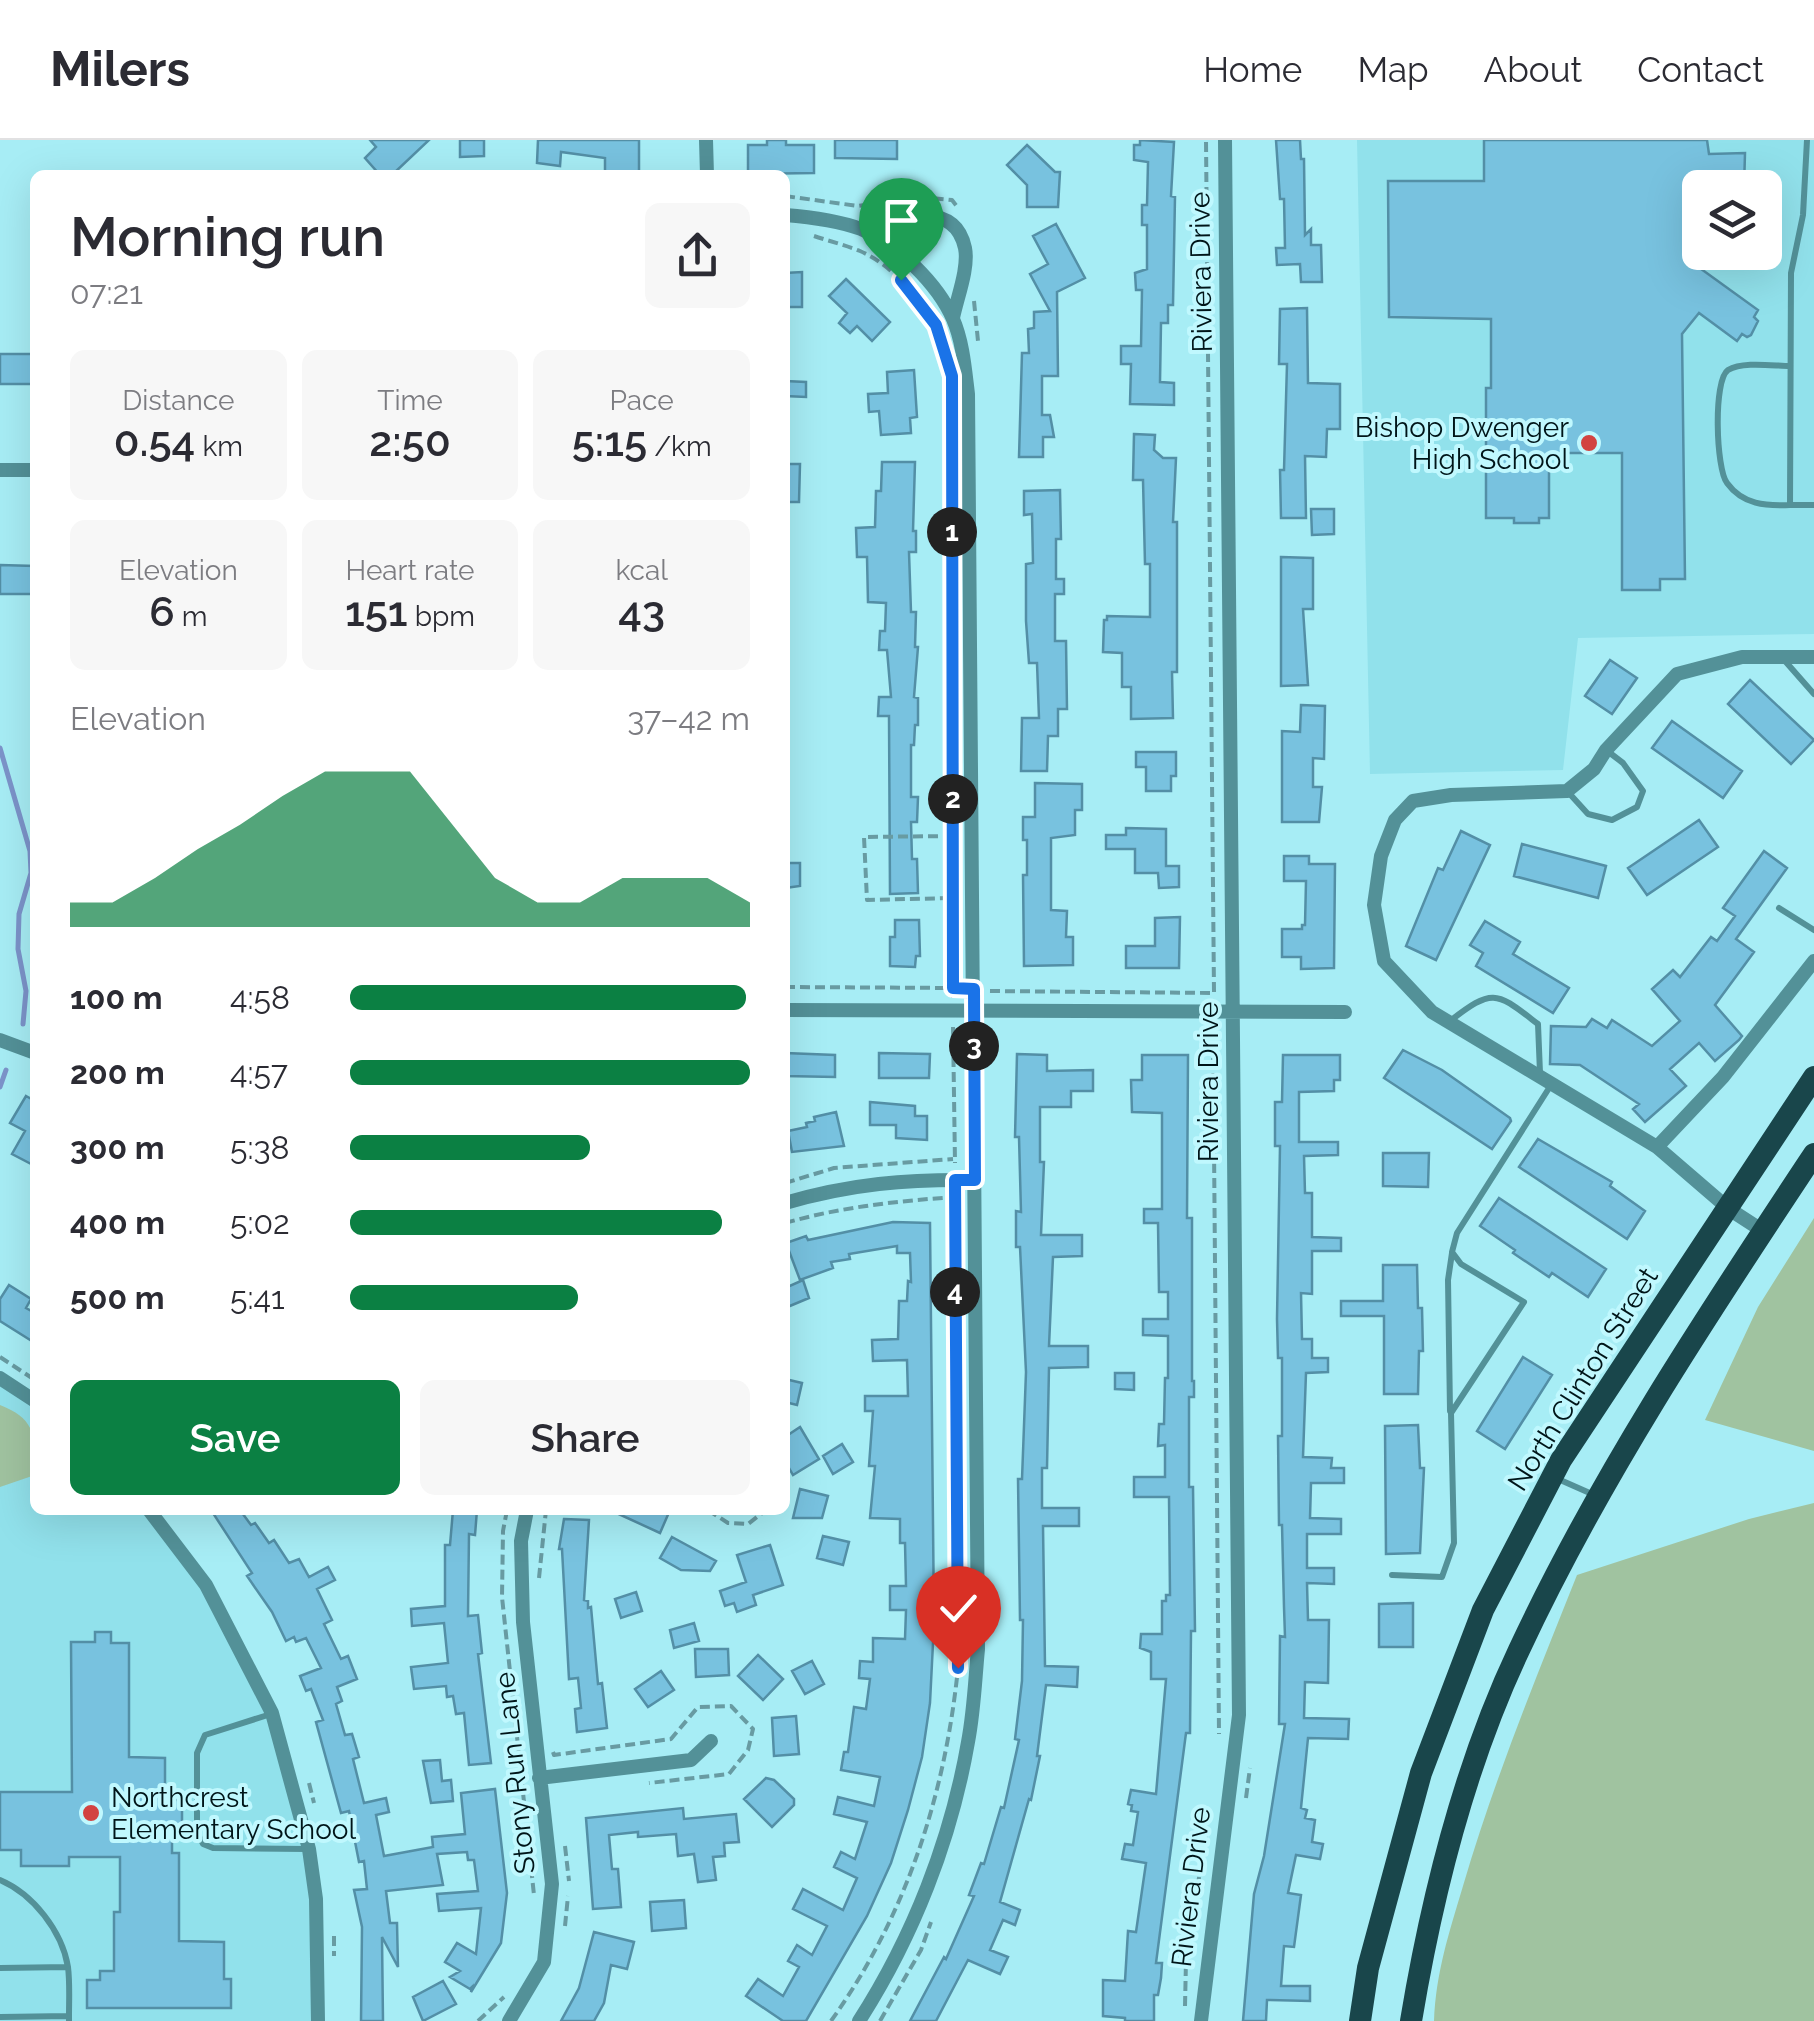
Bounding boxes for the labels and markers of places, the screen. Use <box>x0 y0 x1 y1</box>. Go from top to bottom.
pin <box>859 178 944 281</box>
place label: Bishop Dwenger High School <box>1355 411 1569 476</box>
marker: Bishop Dwenger High School <box>1578 432 1600 454</box>
pin: 1 <box>927 507 977 557</box>
pin: 2 <box>928 774 978 824</box>
pin: 3 <box>949 1021 999 1071</box>
pin: 4 <box>930 1267 980 1317</box>
pin <box>916 1566 1001 1669</box>
place label: Northcrest Elementary School <box>111 1781 356 1846</box>
marker: Northcrest Elementary School <box>80 1802 102 1824</box>

